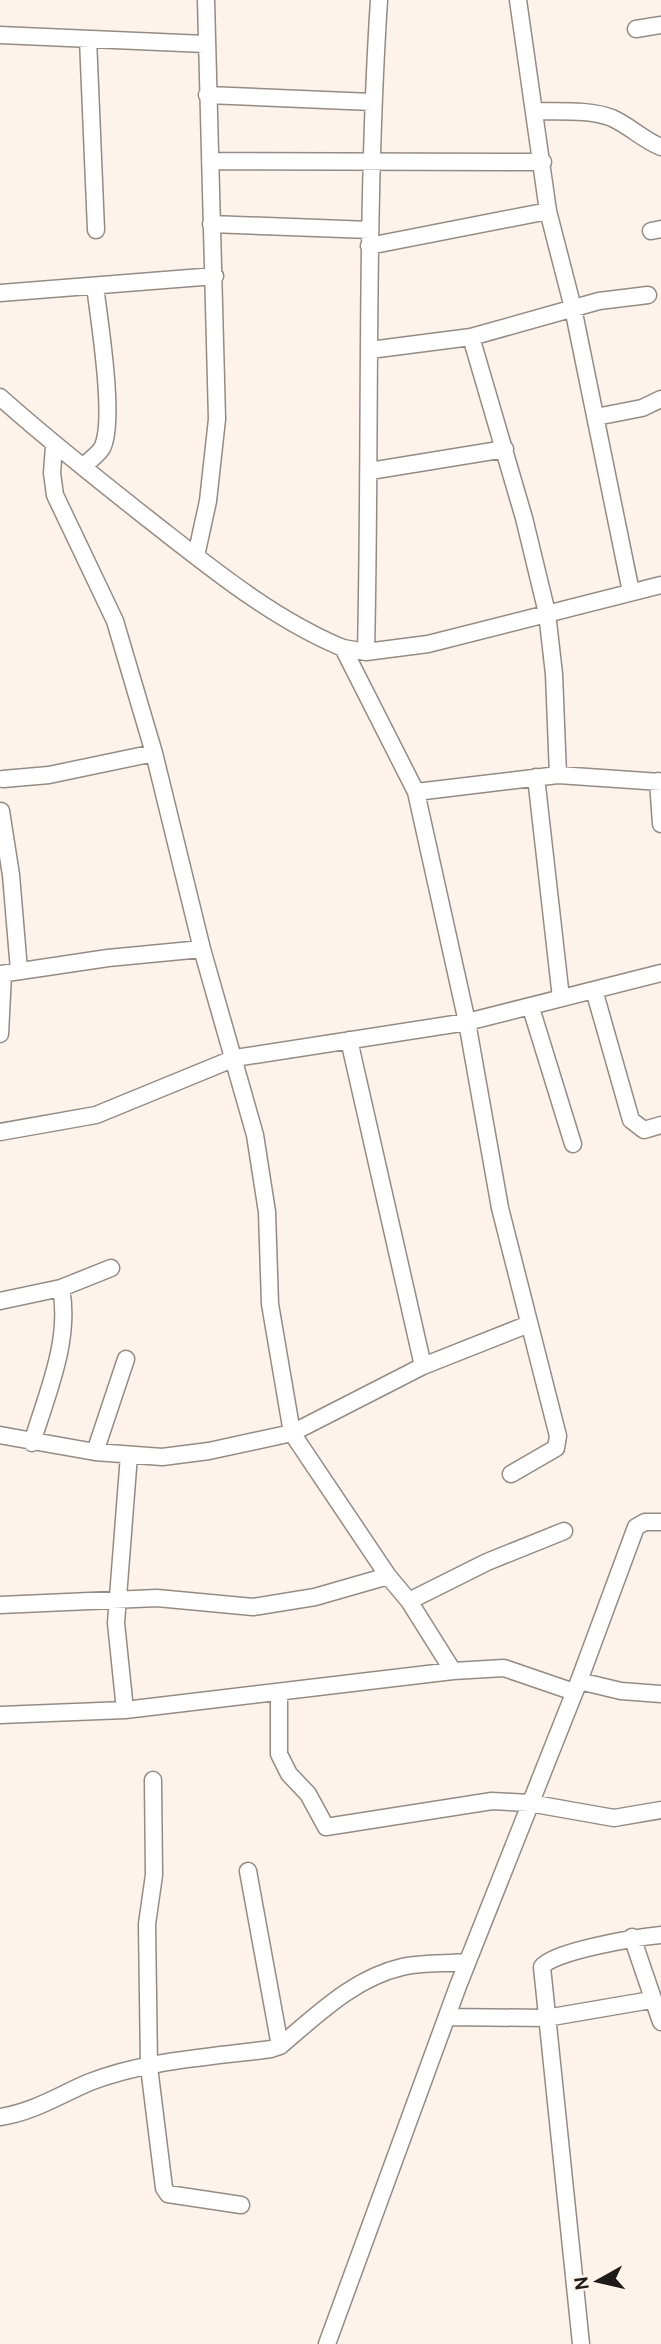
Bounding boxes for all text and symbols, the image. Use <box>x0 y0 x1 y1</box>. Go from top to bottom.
north arrow <box>563 2246 633 2316</box>
text: N <box>569 2275 594 2292</box>

